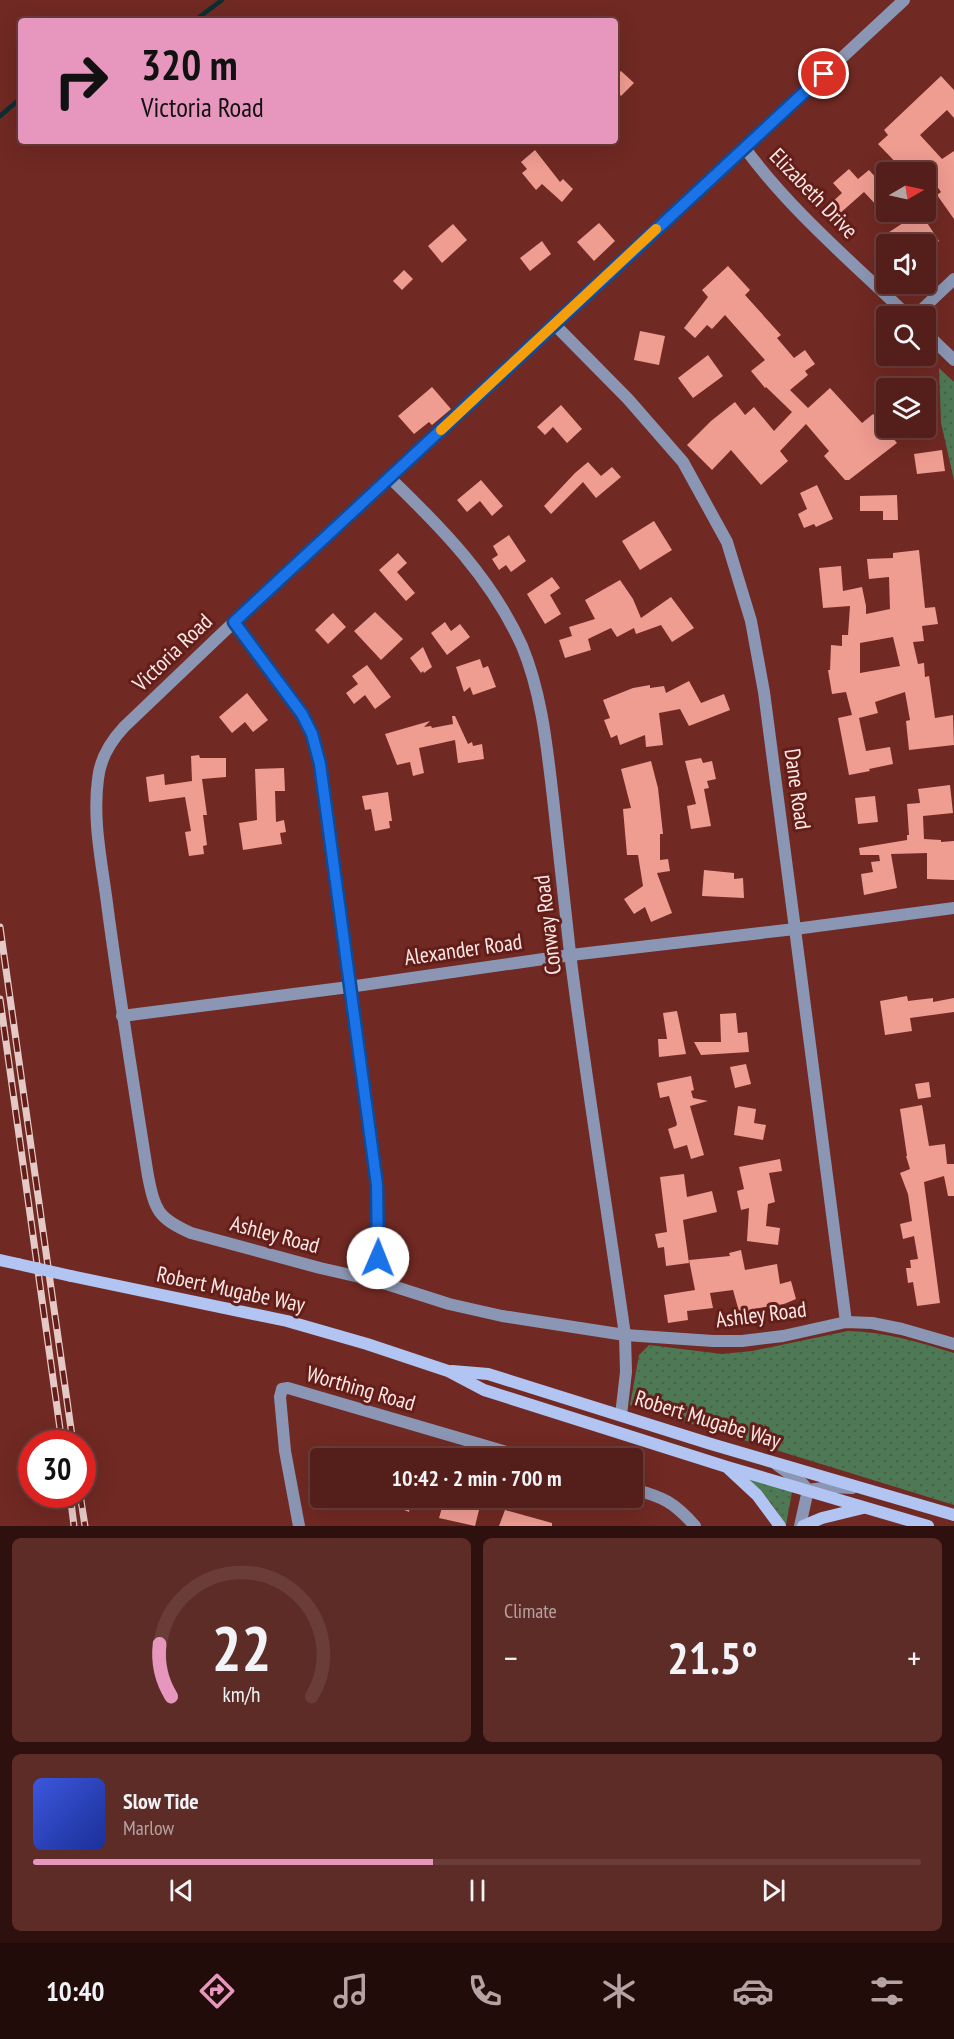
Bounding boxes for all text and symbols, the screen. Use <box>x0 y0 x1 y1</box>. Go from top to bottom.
text: 320 m <box>141 37 238 92</box>
icon: right <box>42 42 120 120</box>
pin <box>798 48 849 99</box>
icon: arrive <box>807 57 840 90</box>
text: Victoria Road <box>141 90 264 124</box>
street label: Elizabeth Drive <box>764 142 864 244</box>
north arrow <box>876 162 936 222</box>
map controls <box>876 162 936 438</box>
button: sound <box>876 234 936 294</box>
button: search <box>876 306 936 366</box>
button: layers <box>876 378 936 438</box>
street label: Victoria Road <box>126 607 218 697</box>
street label: Dane Road <box>778 747 818 831</box>
street label: Conway Road <box>527 874 567 976</box>
street label: Alexander Road <box>402 927 524 971</box>
street label: Ashley Road <box>227 1209 323 1259</box>
position arrow <box>346 1226 410 1290</box>
street label: Robert Mugabe Way <box>154 1260 308 1319</box>
street label: Ashley Road <box>714 1295 808 1333</box>
street label: Worthing Road <box>303 1359 419 1417</box>
street label: Robert Mugabe Way <box>632 1384 785 1455</box>
speed limit sign: 30 <box>18 1430 96 1508</box>
text: 10:42 · 2 min · 700 m <box>391 1464 562 1492</box>
text: Climate <box>504 1598 557 1624</box>
text: 22 <box>212 1607 271 1688</box>
text: 21.5° <box>667 1628 758 1686</box>
text: − <box>504 1636 518 1679</box>
text: + <box>907 1636 921 1679</box>
text: km/h <box>222 1680 261 1708</box>
text: Slow Tide <box>123 1787 199 1815</box>
text: Marlow <box>123 1815 174 1841</box>
icon: previous <box>165 1874 198 1907</box>
icon: pause <box>461 1874 494 1907</box>
icon: next <box>757 1874 790 1907</box>
icon: directions <box>196 1970 238 2012</box>
icon: music <box>330 1970 372 2012</box>
icon: phone <box>464 1970 506 2012</box>
icon: climate <box>598 1970 640 2012</box>
icon: car <box>732 1970 774 2012</box>
icon: filters <box>866 1970 908 2012</box>
text: 10:40 <box>46 1974 104 2008</box>

